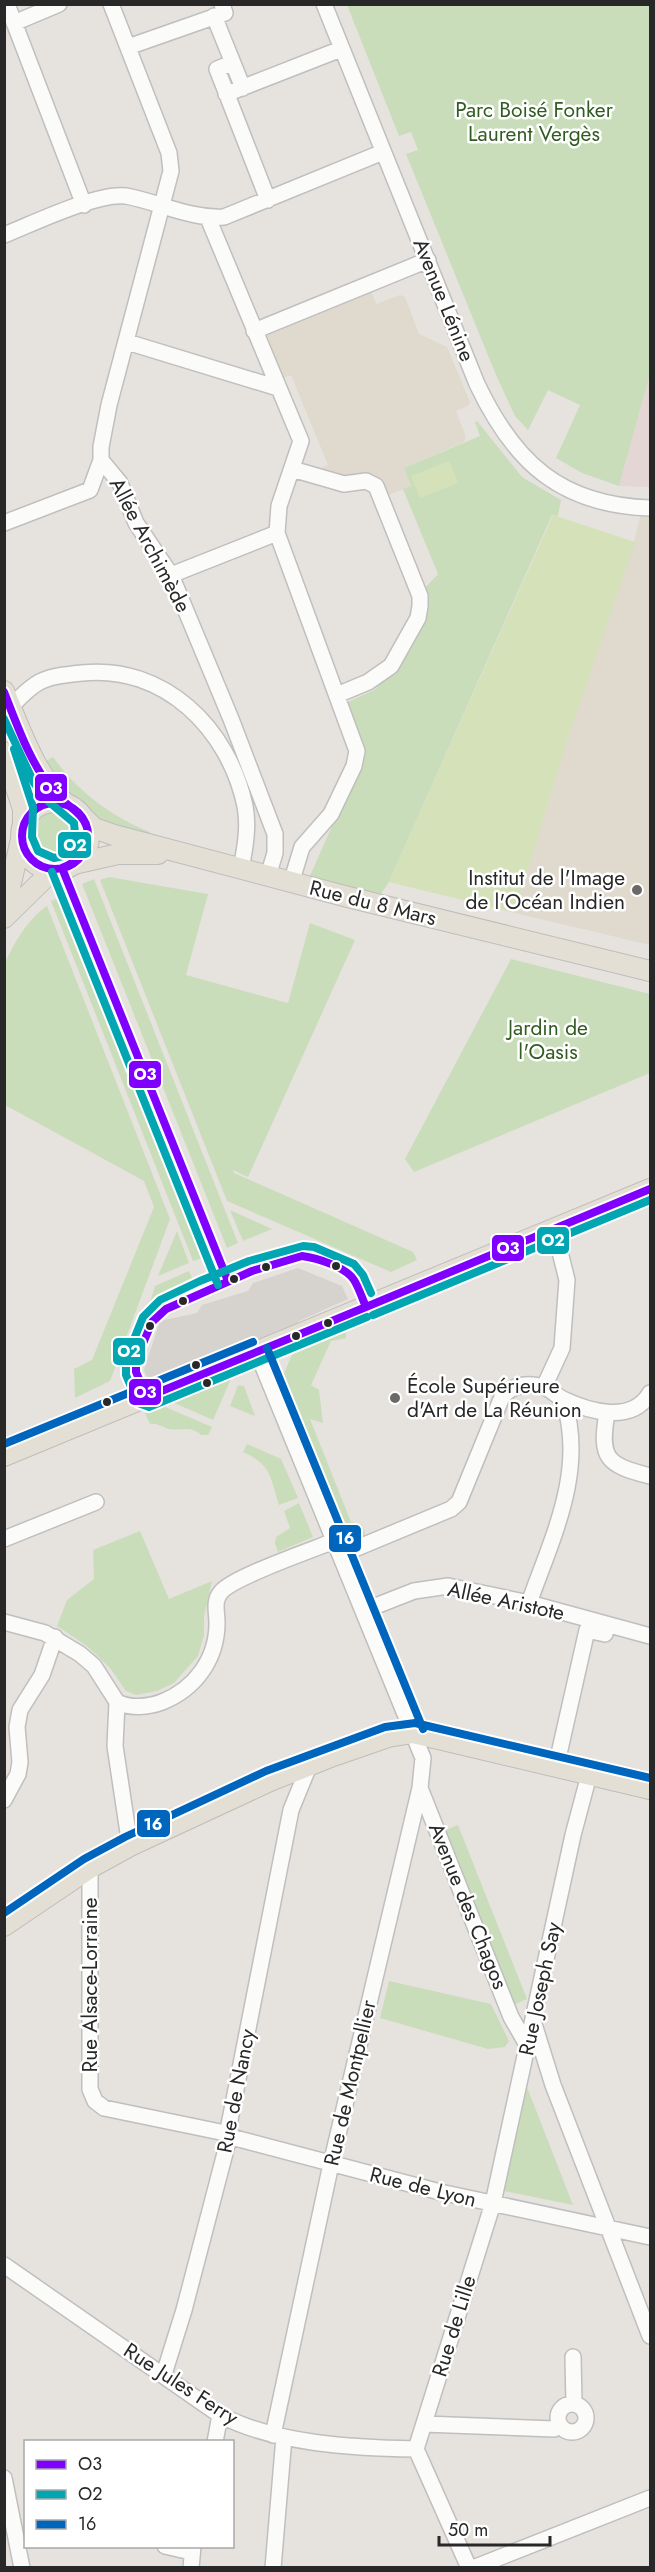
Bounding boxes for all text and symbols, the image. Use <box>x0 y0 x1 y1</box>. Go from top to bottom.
park label: Parc Boisé Fonker Laurent Vergès <box>455 95 614 149</box>
street label: Avenue Lénine <box>406 234 482 366</box>
street label: Allée Archimède <box>102 472 198 618</box>
line badge: O3 <box>34 773 68 802</box>
text: O3 <box>39 777 63 800</box>
line badge: O2 <box>57 831 92 859</box>
text: O2 <box>63 834 87 857</box>
place label: Institut de l'Image de l'Océan Indien <box>465 863 625 917</box>
street label: Rue du 8 Mars <box>306 873 440 933</box>
marker: Institut de l'Image de l'Océan Indien <box>630 883 644 897</box>
park label: Jardin de l'Oasis <box>505 1013 588 1067</box>
line badge: O3 <box>128 1060 162 1089</box>
text: O3 <box>133 1063 157 1086</box>
line badge: O2 <box>536 1226 570 1255</box>
text: O2 <box>541 1229 565 1252</box>
line badge: O3 <box>491 1234 525 1262</box>
text: O3 <box>496 1237 520 1260</box>
unlabelled marker <box>330 1260 342 1272</box>
unlabelled marker <box>260 1261 272 1273</box>
unlabelled marker <box>228 1273 240 1285</box>
unlabelled marker <box>177 1295 189 1307</box>
unlabelled marker <box>322 1317 334 1329</box>
unlabelled marker <box>144 1320 156 1332</box>
unlabelled marker <box>290 1330 302 1342</box>
line badge: O2 <box>112 1337 146 1366</box>
text: O2 <box>117 1340 141 1363</box>
unlabelled marker <box>190 1359 202 1371</box>
place label: École Supérieure d'Art de La Réunion <box>407 1371 582 1425</box>
unlabelled marker <box>201 1377 213 1389</box>
line badge: O3 <box>128 1378 162 1406</box>
text: O3 <box>133 1381 157 1404</box>
marker: École Supérieure d'Art de La Réunion <box>388 1391 402 1405</box>
unlabelled marker <box>101 1396 113 1408</box>
line badge: 16 <box>328 1524 362 1553</box>
text: 16 <box>336 1527 354 1550</box>
street label: Allée Aristote <box>445 1574 567 1628</box>
line badge: 16 <box>136 1809 171 1838</box>
text: 16 <box>144 1813 162 1836</box>
street label: Avenue des Chagos <box>421 1818 515 1994</box>
street label: Rue Alsace-Lorraine <box>75 1897 105 2073</box>
street label: Rue Joseph Say <box>511 1919 569 2059</box>
street label: Rue de Montpellier <box>316 1996 384 2169</box>
street label: Rue de Nancy <box>209 2026 263 2156</box>
street label: Rue de Lyon <box>367 2159 479 2215</box>
street label: Rue de Lille <box>424 2272 484 2380</box>
street label: Rue Jules Ferry <box>118 2336 245 2433</box>
legend <box>24 2440 234 2548</box>
text: O3 <box>78 2451 102 2477</box>
text: O2 <box>78 2481 102 2507</box>
scale bar <box>439 2509 550 2547</box>
text: 16 <box>78 2511 96 2537</box>
text: 50 m <box>448 2517 488 2543</box>

